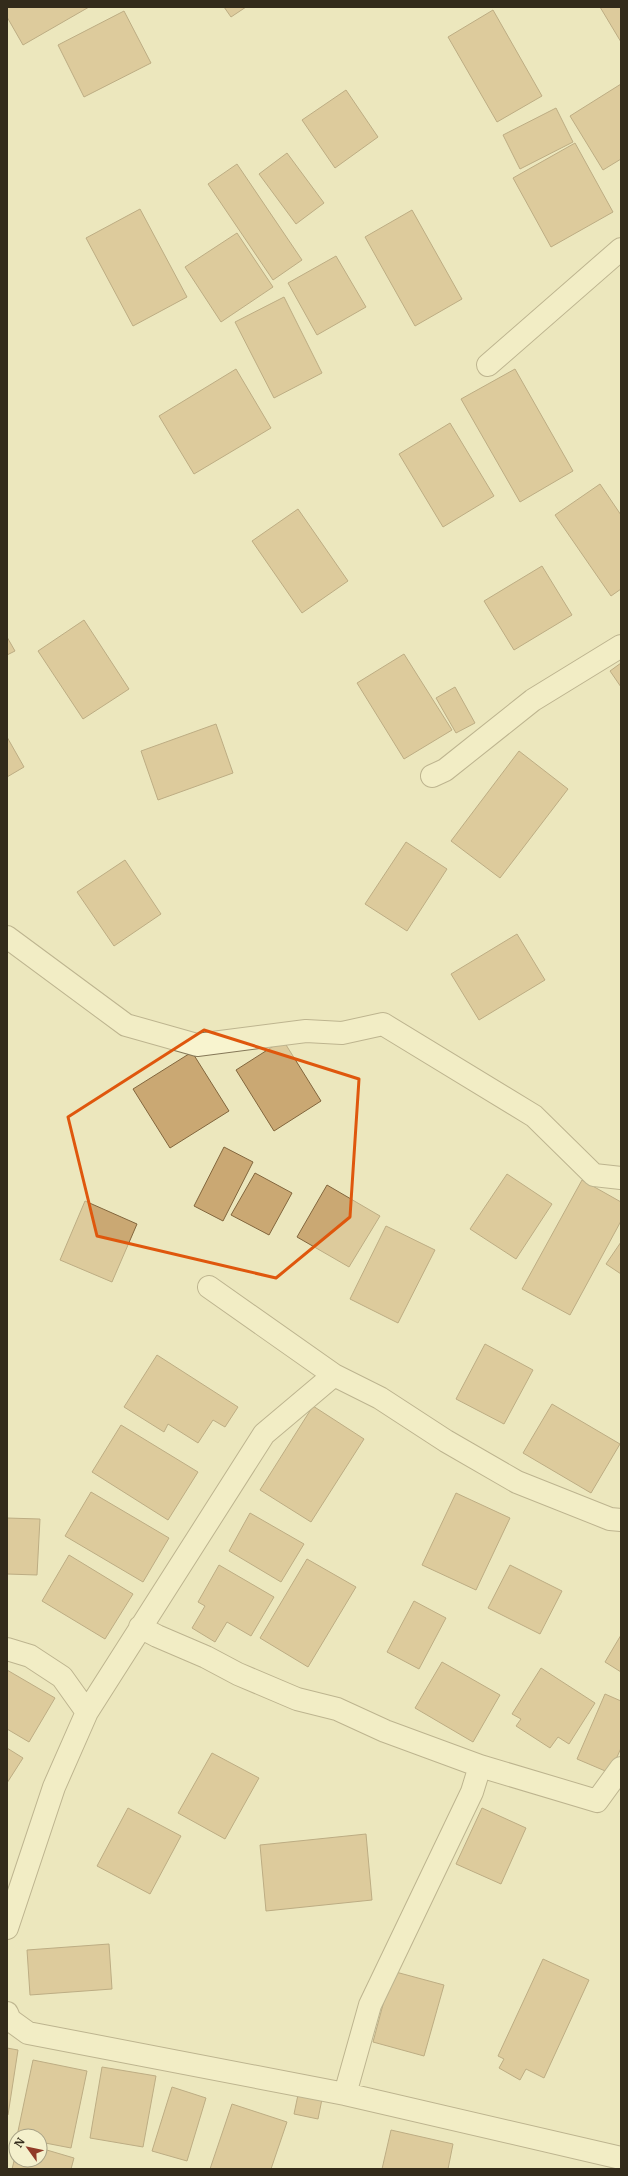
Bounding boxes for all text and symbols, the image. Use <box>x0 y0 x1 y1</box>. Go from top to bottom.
north arrow <box>8 2128 48 2168</box>
text: N <box>11 2135 28 2150</box>

